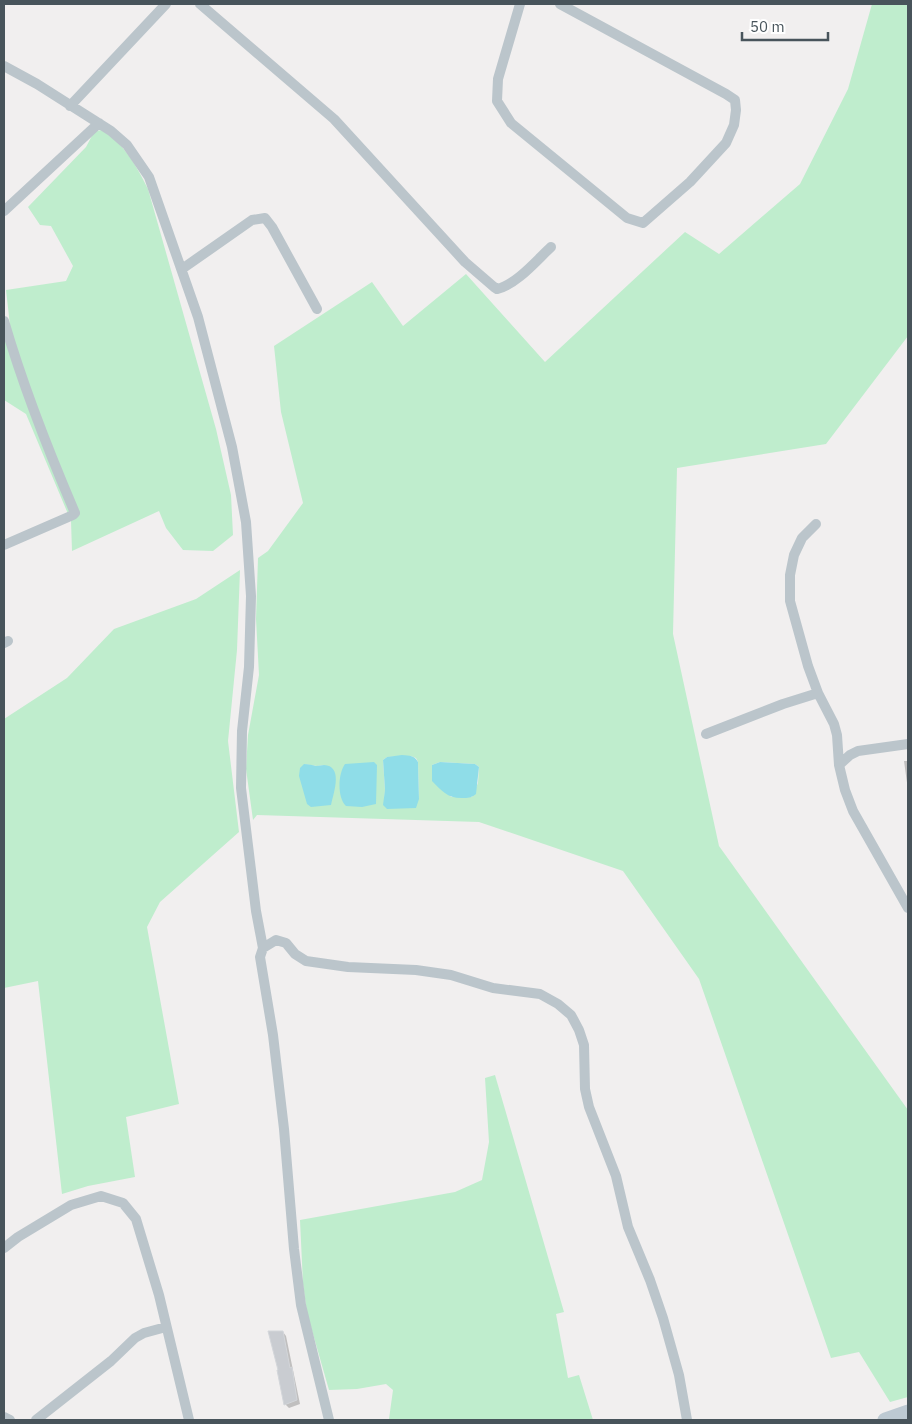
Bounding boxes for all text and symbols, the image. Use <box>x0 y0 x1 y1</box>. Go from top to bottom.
scale bar <box>742 10 828 42</box>
text: 50 m <box>750 17 785 36</box>

